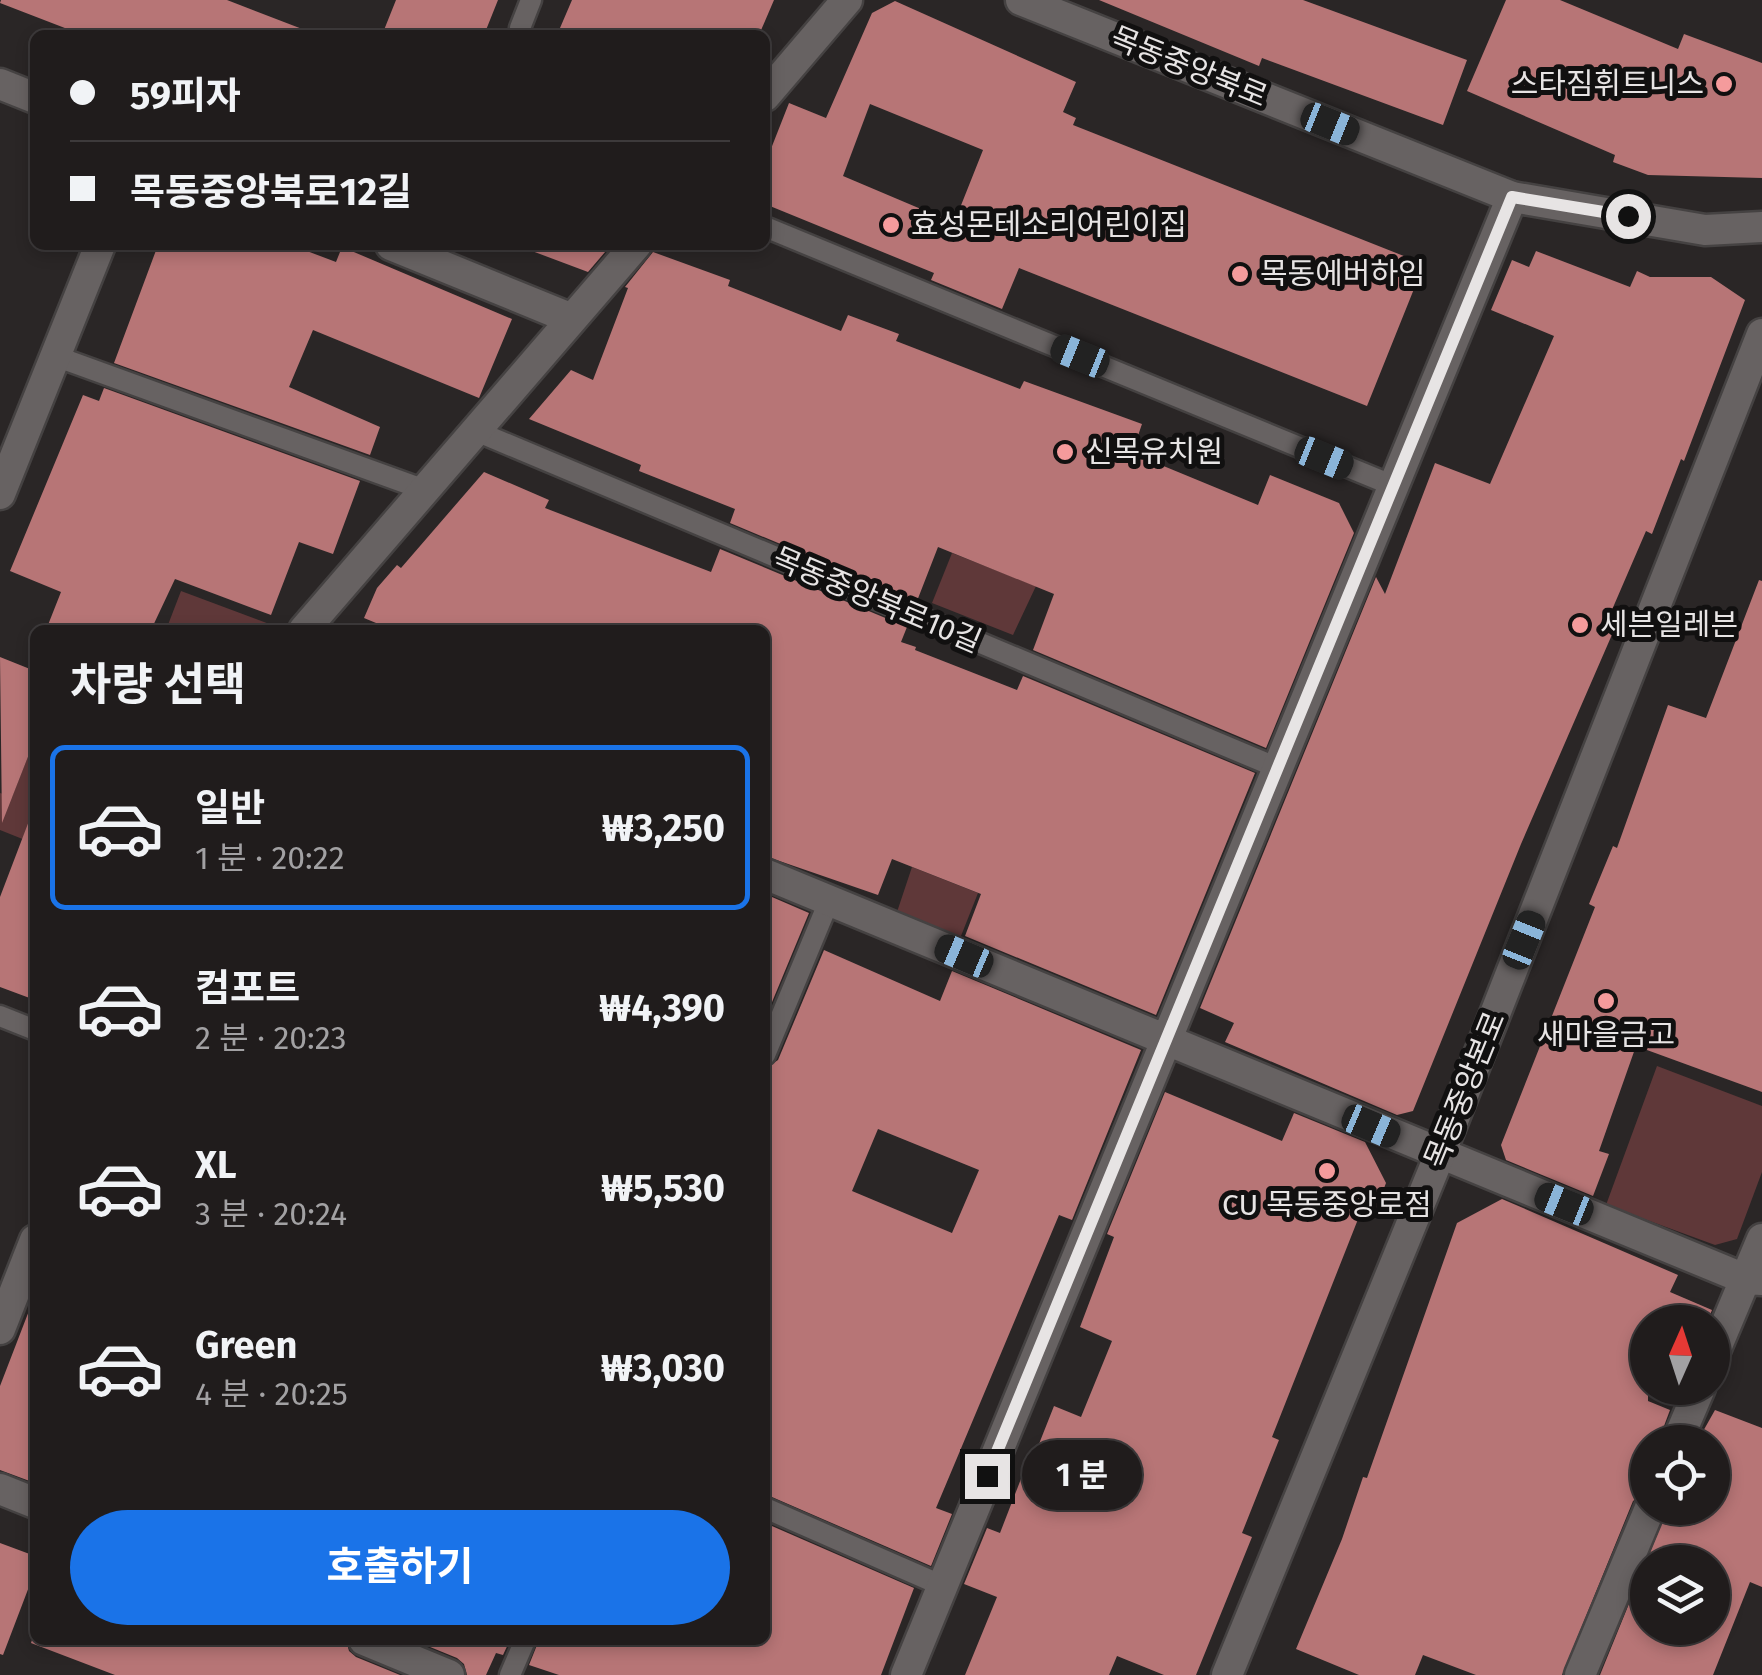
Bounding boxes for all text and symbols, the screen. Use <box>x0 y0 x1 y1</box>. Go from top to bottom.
street label: 목동중앙북로 <box>1105 19 1273 115</box>
place label: 스타짐휘트니스 <box>1511 66 1704 102</box>
text: 59피자 <box>130 73 241 119</box>
marker: 스타짐휘트니스 <box>1713 73 1735 95</box>
car <box>1297 99 1363 149</box>
text: 목동중앙북로12길 <box>130 169 412 215</box>
route start <box>1606 194 1651 239</box>
place label: 효성몬테소리어린이집 <box>911 207 1187 243</box>
marker: 효성몬테소리어린이집 <box>880 214 902 236</box>
place label: 목동에버하임 <box>1260 256 1426 292</box>
marker: 목동에버하임 <box>1229 263 1251 285</box>
car <box>1047 331 1113 381</box>
car <box>1291 433 1357 483</box>
place label: 신목유치원 <box>1085 434 1223 470</box>
marker: 신목유치원 <box>1054 441 1076 463</box>
street label: 목동중앙북로10길 <box>767 540 987 660</box>
place label: 세븐일레븐 <box>1600 607 1738 643</box>
marker: 세븐일레븐 <box>1569 614 1591 636</box>
text: 차량 선택 <box>70 658 246 712</box>
icon: car <box>75 783 165 873</box>
text: 일반 <box>195 785 265 831</box>
text: ₩3,250 <box>602 805 725 851</box>
text: 1 분 · 20:22 <box>195 839 344 877</box>
car <box>1499 907 1549 973</box>
car <box>931 930 997 982</box>
icon: car <box>75 963 165 1053</box>
text: 컴포트 <box>195 965 300 1011</box>
text: ₩4,390 <box>599 985 725 1031</box>
marker: 새마을금고 <box>1595 990 1617 1012</box>
street label: 목동중앙본로 <box>1417 1006 1513 1174</box>
place label: 새마을금고 <box>1537 1017 1675 1053</box>
text: 2 분 · 20:23 <box>195 1019 346 1057</box>
car <box>1338 1100 1404 1152</box>
text: XL <box>195 1142 237 1188</box>
icon: car <box>75 1143 165 1233</box>
marker: CU 목동중앙로점 <box>1316 1160 1338 1182</box>
text: ₩5,530 <box>601 1165 725 1211</box>
car <box>1531 1179 1597 1229</box>
place label: CU 목동중앙로점 <box>1222 1187 1432 1223</box>
text: 3 분 · 20:24 <box>195 1195 347 1233</box>
north arrow <box>1630 1305 1730 1405</box>
map controls <box>1630 1305 1730 1645</box>
text: Green <box>195 1322 298 1368</box>
icon: car <box>75 1323 165 1413</box>
text: ₩3,030 <box>601 1345 725 1391</box>
text: 4 분 · 20:25 <box>195 1375 348 1413</box>
button: locate <box>1630 1425 1730 1525</box>
callout: 1 분 <box>1022 1441 1142 1511</box>
route end <box>965 1454 1010 1499</box>
text: 1 분 <box>1056 1456 1108 1494</box>
button: 호출하기 <box>70 1510 730 1625</box>
button: layers <box>1630 1545 1730 1645</box>

